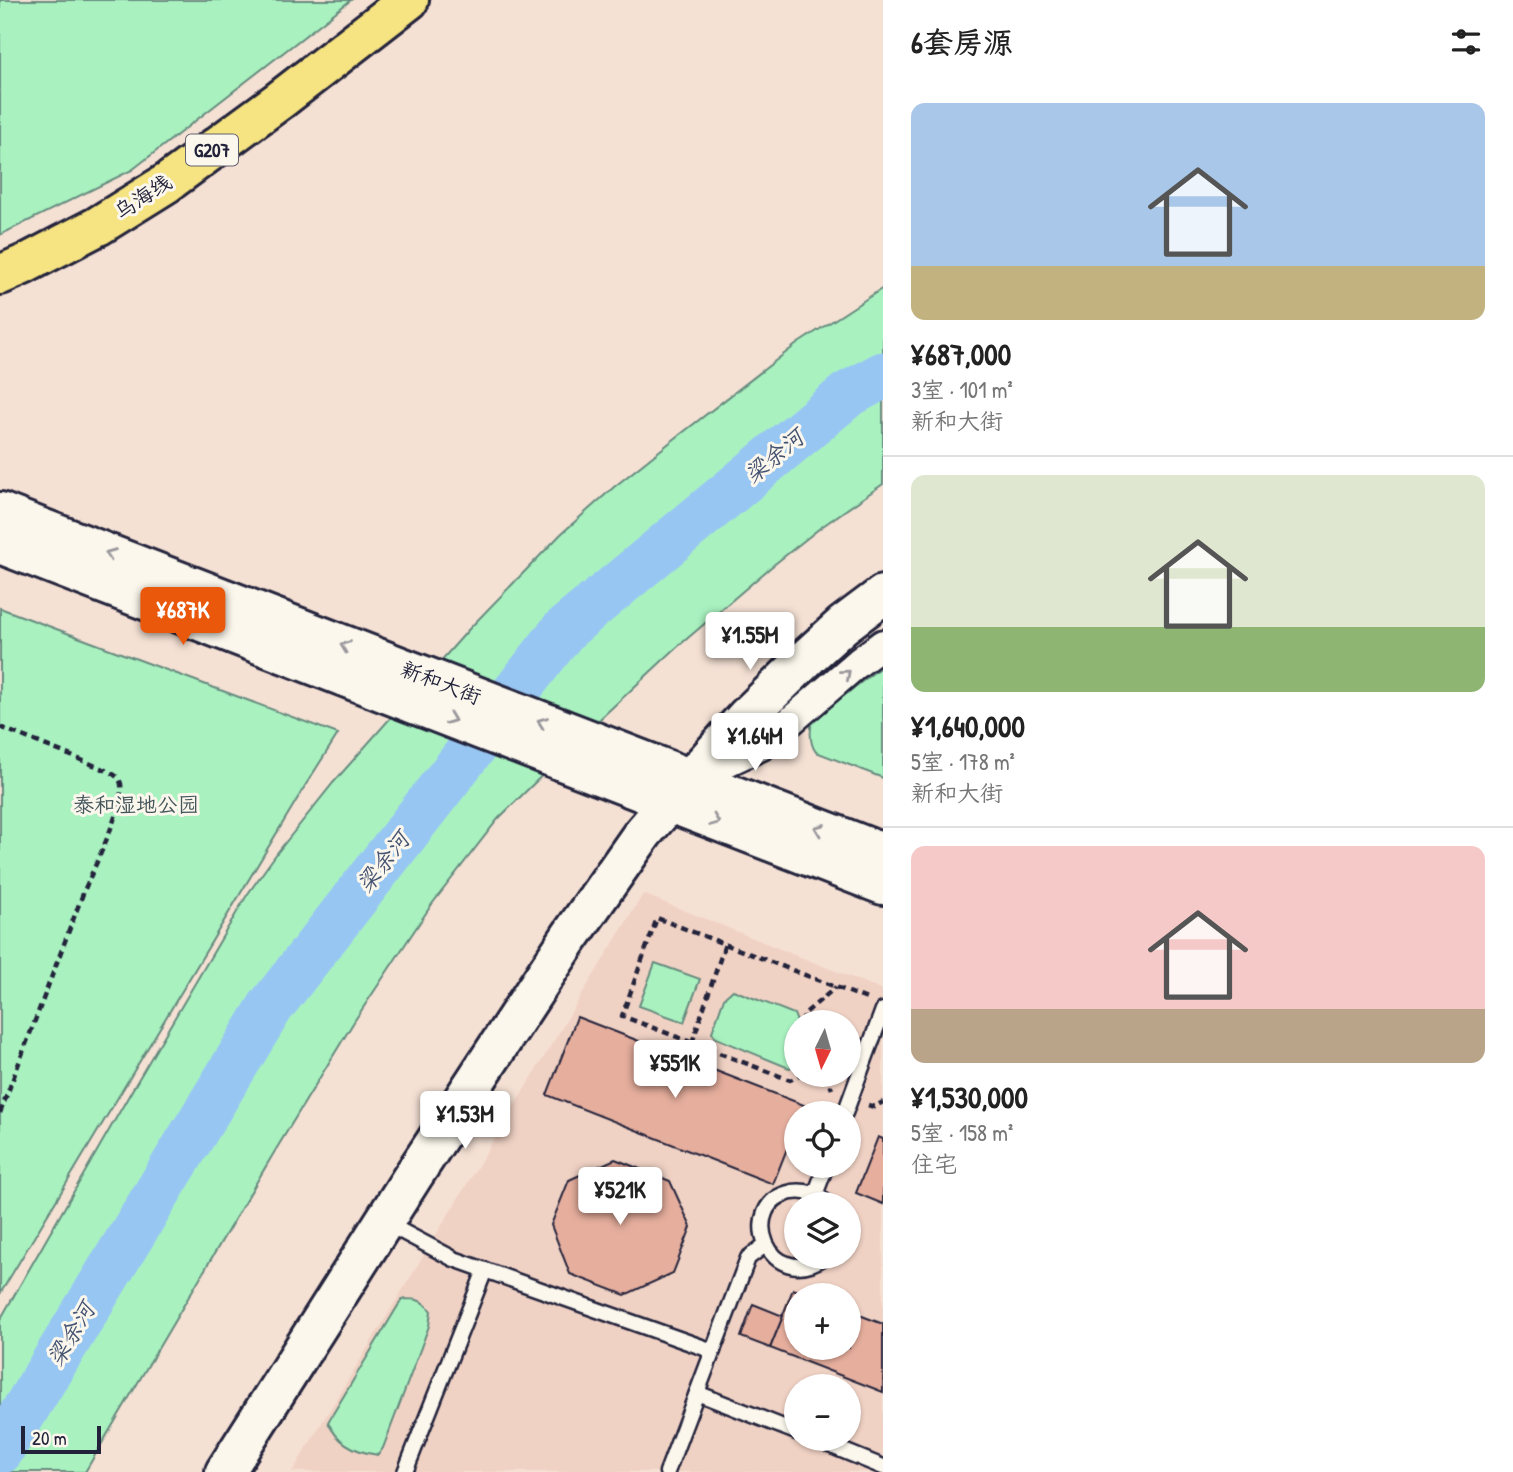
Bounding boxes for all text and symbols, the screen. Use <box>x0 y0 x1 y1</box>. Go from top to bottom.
text: 6套房源 <box>911 22 1013 62</box>
icon: filters <box>1447 23 1485 61</box>
road number: G207 <box>186 134 238 166</box>
icon: home <box>1135 149 1261 275</box>
street label: 乌海线 <box>108 167 177 226</box>
text: ¥687,000 <box>911 334 1011 374</box>
text: 3室 · 101 m² <box>911 374 1013 405</box>
text: 新和大街 <box>911 405 1003 436</box>
water label: 梁余河 <box>737 419 813 490</box>
icon: home <box>1135 521 1261 647</box>
one-way arrow <box>105 549 117 563</box>
pin: ¥687K <box>134 588 232 647</box>
text: ¥687K <box>156 594 210 625</box>
pin: ¥1.55M <box>693 612 807 672</box>
text: ¥1.55M <box>721 619 779 650</box>
one-way arrow <box>339 640 351 654</box>
street label: 新和大街 <box>397 654 486 711</box>
one-way arrow <box>838 670 851 682</box>
text: ¥1,640,000 <box>911 706 1025 746</box>
one-way arrow <box>445 711 457 725</box>
pin: ¥1.64M <box>698 714 812 773</box>
one-way arrow <box>536 717 548 731</box>
text: ¥1.64M <box>727 720 783 751</box>
text: 5室 · 178 m² <box>911 746 1015 777</box>
text: 新和大街 <box>911 777 1003 808</box>
park label: 泰和湿地公园 <box>73 790 199 819</box>
one-way arrow <box>709 813 721 827</box>
water label: 梁余河 <box>349 822 419 898</box>
one-way arrow <box>814 823 826 837</box>
icon: home <box>1135 892 1261 1018</box>
north arrow <box>784 1010 861 1087</box>
map controls <box>784 1010 861 1451</box>
pin: ¥551K <box>626 1040 724 1100</box>
text: ¥551K <box>650 1047 700 1078</box>
text: ¥1,530,000 <box>911 1077 1028 1117</box>
pin: ¥1.53M <box>408 1092 522 1151</box>
text: ¥1.53M <box>436 1098 494 1129</box>
button: locate <box>784 1101 861 1178</box>
text: 5室 · 158 m² <box>911 1117 1013 1148</box>
text: 住宅 <box>911 1148 957 1179</box>
pin: ¥521K <box>571 1168 669 1227</box>
text: ¥521K <box>594 1174 646 1205</box>
button: layers <box>784 1192 861 1269</box>
button: + <box>784 1283 861 1360</box>
water label: 梁余河 <box>40 1293 104 1371</box>
button: − <box>784 1374 861 1451</box>
scale bar <box>21 1423 102 1455</box>
text: 20 m <box>32 1425 67 1451</box>

